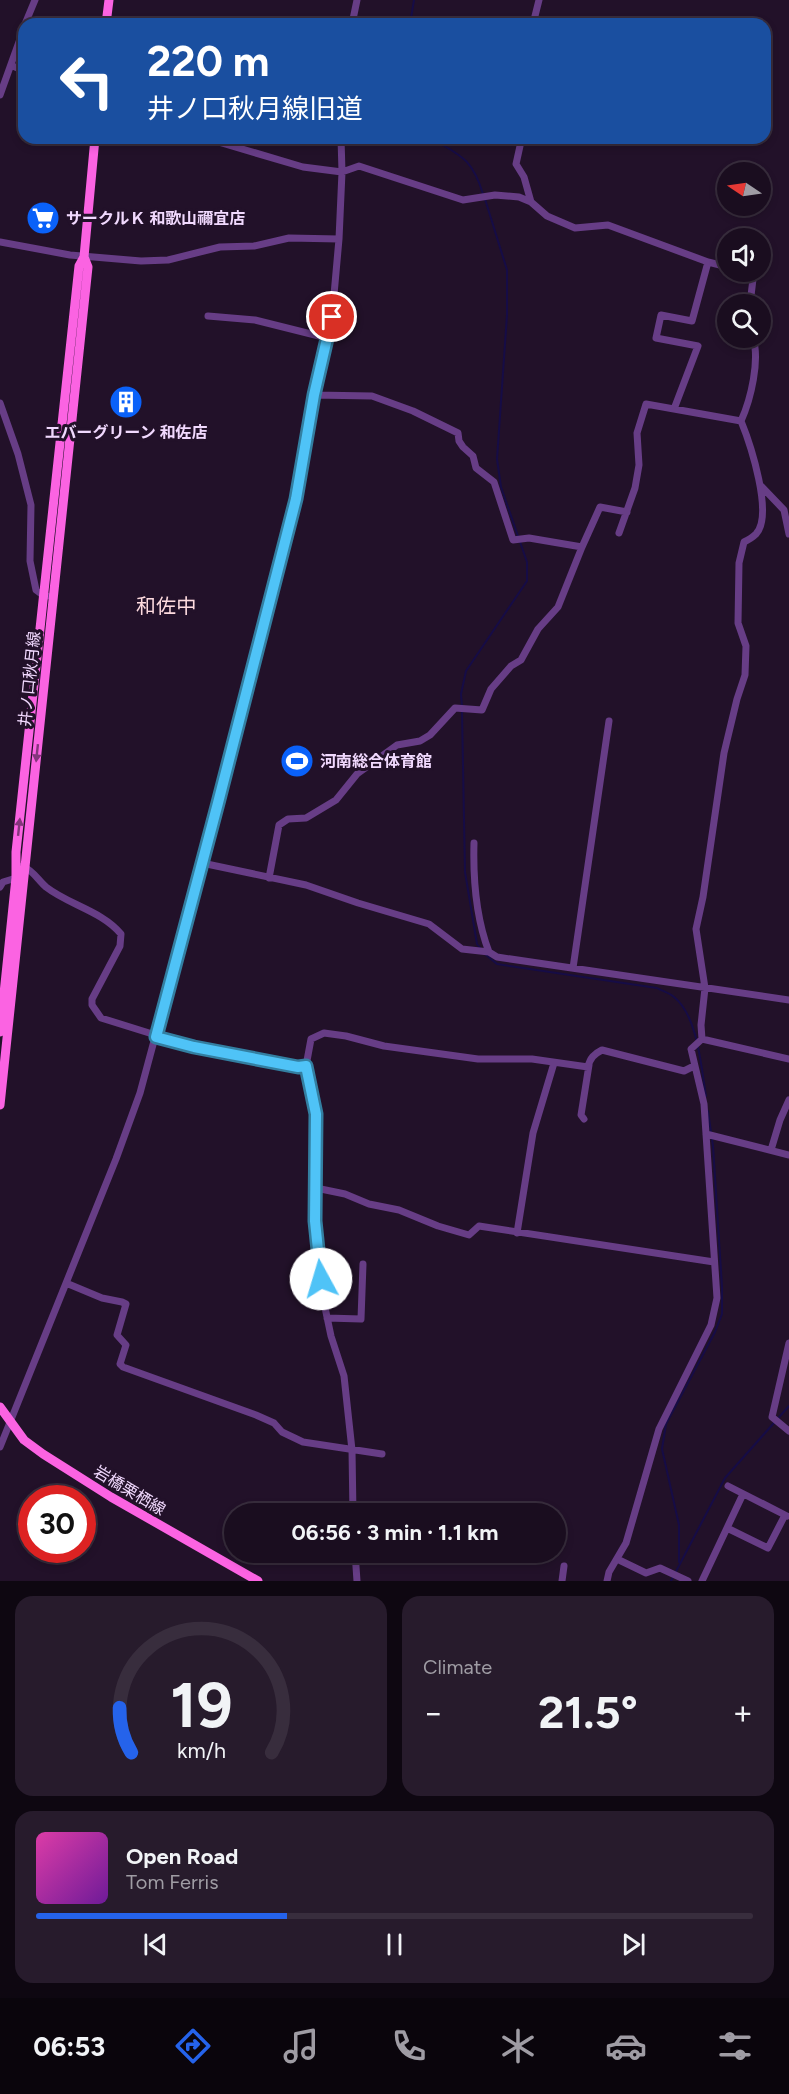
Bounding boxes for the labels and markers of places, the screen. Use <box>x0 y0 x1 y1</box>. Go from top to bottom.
supermarket icon: サークルＫ 和歌山禰宜店 <box>25 200 61 236</box>
place label: サークルＫ 和歌山禰宜店 <box>66 209 245 228</box>
pin <box>306 291 357 342</box>
building icon: エバーグリーン 和佐店 <box>108 384 144 420</box>
place label: エバーグリーン 和佐店 <box>44 423 208 442</box>
sports icon: 河南総合体育館 <box>279 743 315 779</box>
place label: 河南総合体育館 <box>320 752 432 771</box>

